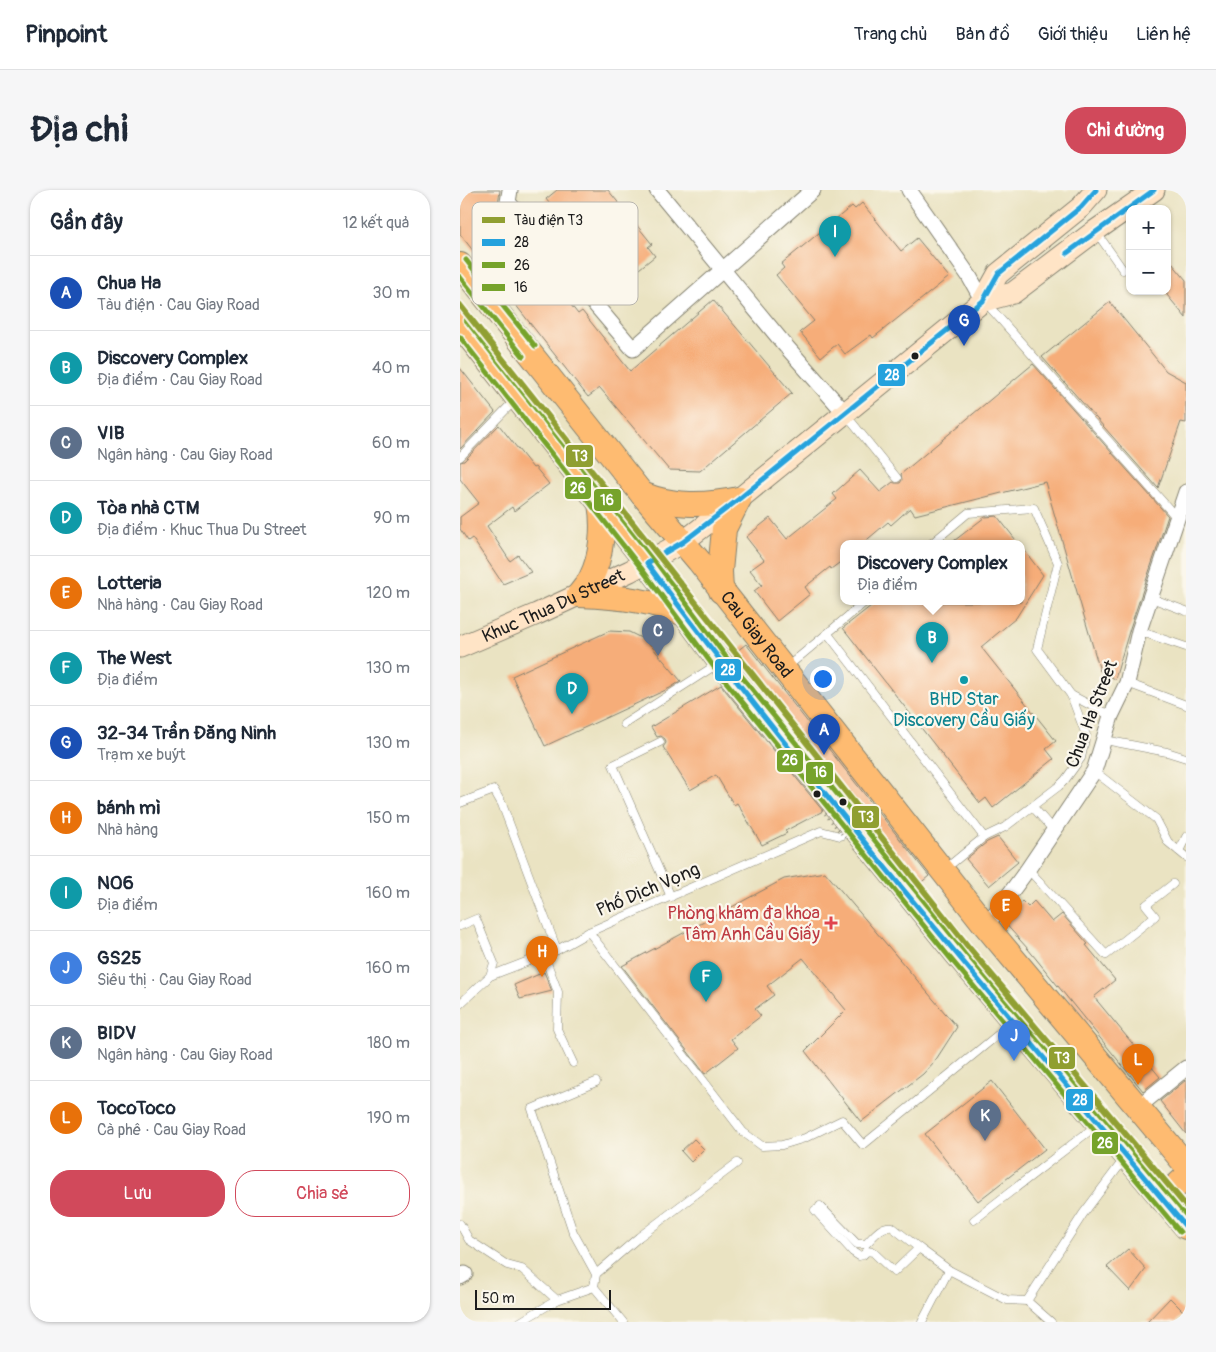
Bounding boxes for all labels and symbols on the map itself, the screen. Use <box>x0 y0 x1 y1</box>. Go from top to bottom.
legend <box>472 202 638 305</box>
text: Tàu điện T3 <box>514 212 583 229</box>
pin: I <box>819 216 851 257</box>
text: 28 <box>514 234 529 251</box>
text: 26 <box>514 257 530 274</box>
text: 16 <box>514 279 528 296</box>
pin: G <box>948 305 980 346</box>
unlabelled marker <box>910 351 920 361</box>
line badge: 28 <box>877 363 906 387</box>
text: 28 <box>885 367 899 384</box>
line badge: T3 <box>565 444 594 468</box>
text: T3 <box>571 448 588 465</box>
line badge: 26 <box>564 476 592 500</box>
text: 26 <box>570 480 586 497</box>
line badge: 16 <box>593 488 622 512</box>
text: 16 <box>600 492 614 509</box>
street label: Khuc Thua Du Street <box>478 563 629 648</box>
street label: Cau Giay Road <box>715 586 798 683</box>
pin: C <box>642 615 674 656</box>
pin: B <box>916 622 948 663</box>
street label: Chua Ha Street <box>1061 656 1123 771</box>
line badge: 28 <box>714 658 742 682</box>
text: 28 <box>721 662 735 679</box>
your location <box>810 666 836 692</box>
pin: D <box>556 673 588 714</box>
marker: BHD Star Discovery Cầu Giấy <box>958 674 970 686</box>
place label: BHD Star Discovery Cầu Giấy <box>893 688 1035 732</box>
pin: A <box>808 714 840 755</box>
line badge: 26 <box>776 749 804 773</box>
text: 26 <box>782 752 798 769</box>
line badge: 16 <box>805 761 834 785</box>
text: 16 <box>813 764 827 781</box>
unlabelled marker <box>812 789 822 799</box>
unlabelled marker <box>838 797 848 807</box>
line badge: T3 <box>851 805 880 829</box>
text: T3 <box>857 809 874 826</box>
street label: Phố Dịch Vọng <box>593 858 703 922</box>
pin: E <box>990 890 1022 931</box>
place label: Phòng khám đa khoa Tâm Anh Cầu Giấy <box>667 902 820 946</box>
marker: Phòng khám đa khoa Tâm Anh Cầu Giấy <box>824 916 838 930</box>
pin: H <box>526 936 558 977</box>
pin: F <box>690 961 722 1002</box>
pin: J <box>998 1020 1030 1061</box>
pin: L <box>1122 1044 1154 1085</box>
line badge: T3 <box>1048 1046 1076 1070</box>
text: T3 <box>1053 1050 1070 1067</box>
line badge: 28 <box>1065 1088 1094 1112</box>
text: 28 <box>1073 1092 1087 1109</box>
pin: K <box>969 1100 1001 1141</box>
line badge: 26 <box>1091 1131 1119 1155</box>
text: 26 <box>1097 1135 1113 1152</box>
scale bar <box>475 1287 611 1310</box>

